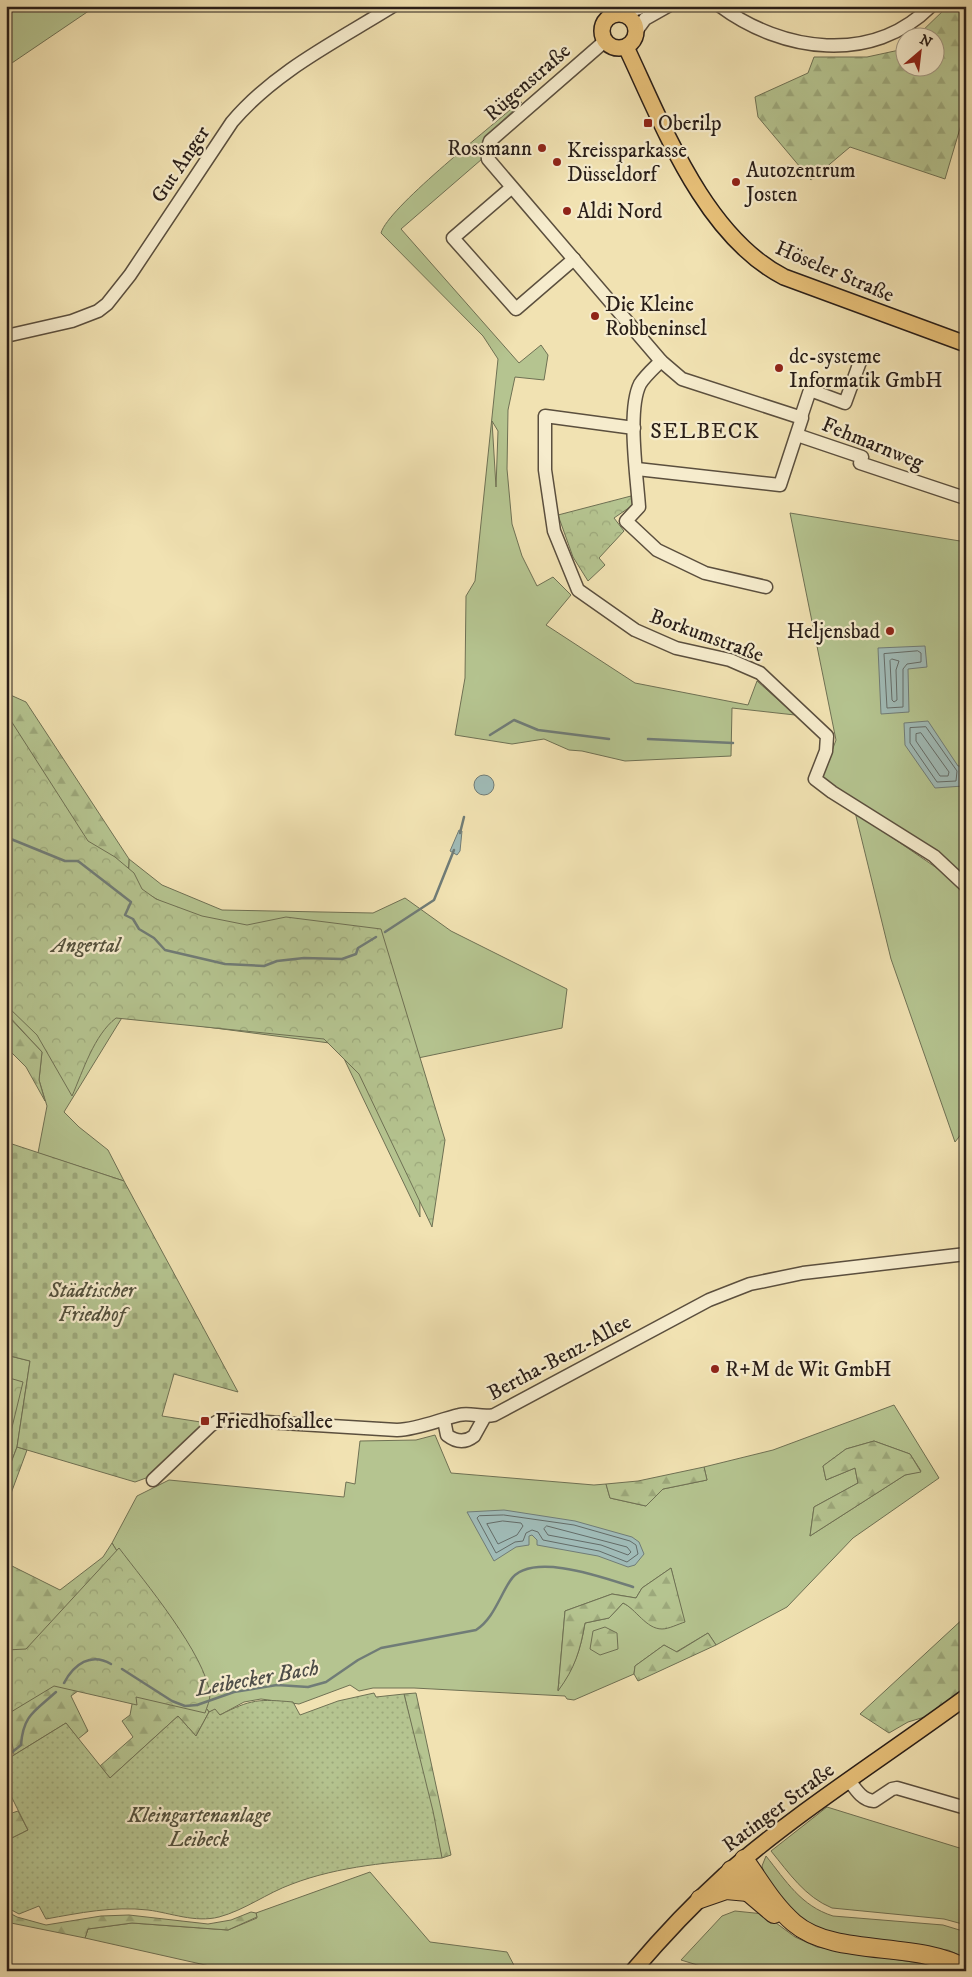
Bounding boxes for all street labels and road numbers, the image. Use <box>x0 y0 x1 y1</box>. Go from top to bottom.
street label: Rügenstraße <box>479 38 576 127</box>
street label: Gut Anger <box>146 121 216 208</box>
street label: Höseler Straße <box>771 235 898 309</box>
street label: Fehmarnweg <box>818 412 928 476</box>
street label: Borkumstraße <box>646 603 767 669</box>
street label: Bertha-Benz-Allee <box>483 1309 636 1407</box>
street label: Ratinger Straße <box>718 1757 840 1858</box>

